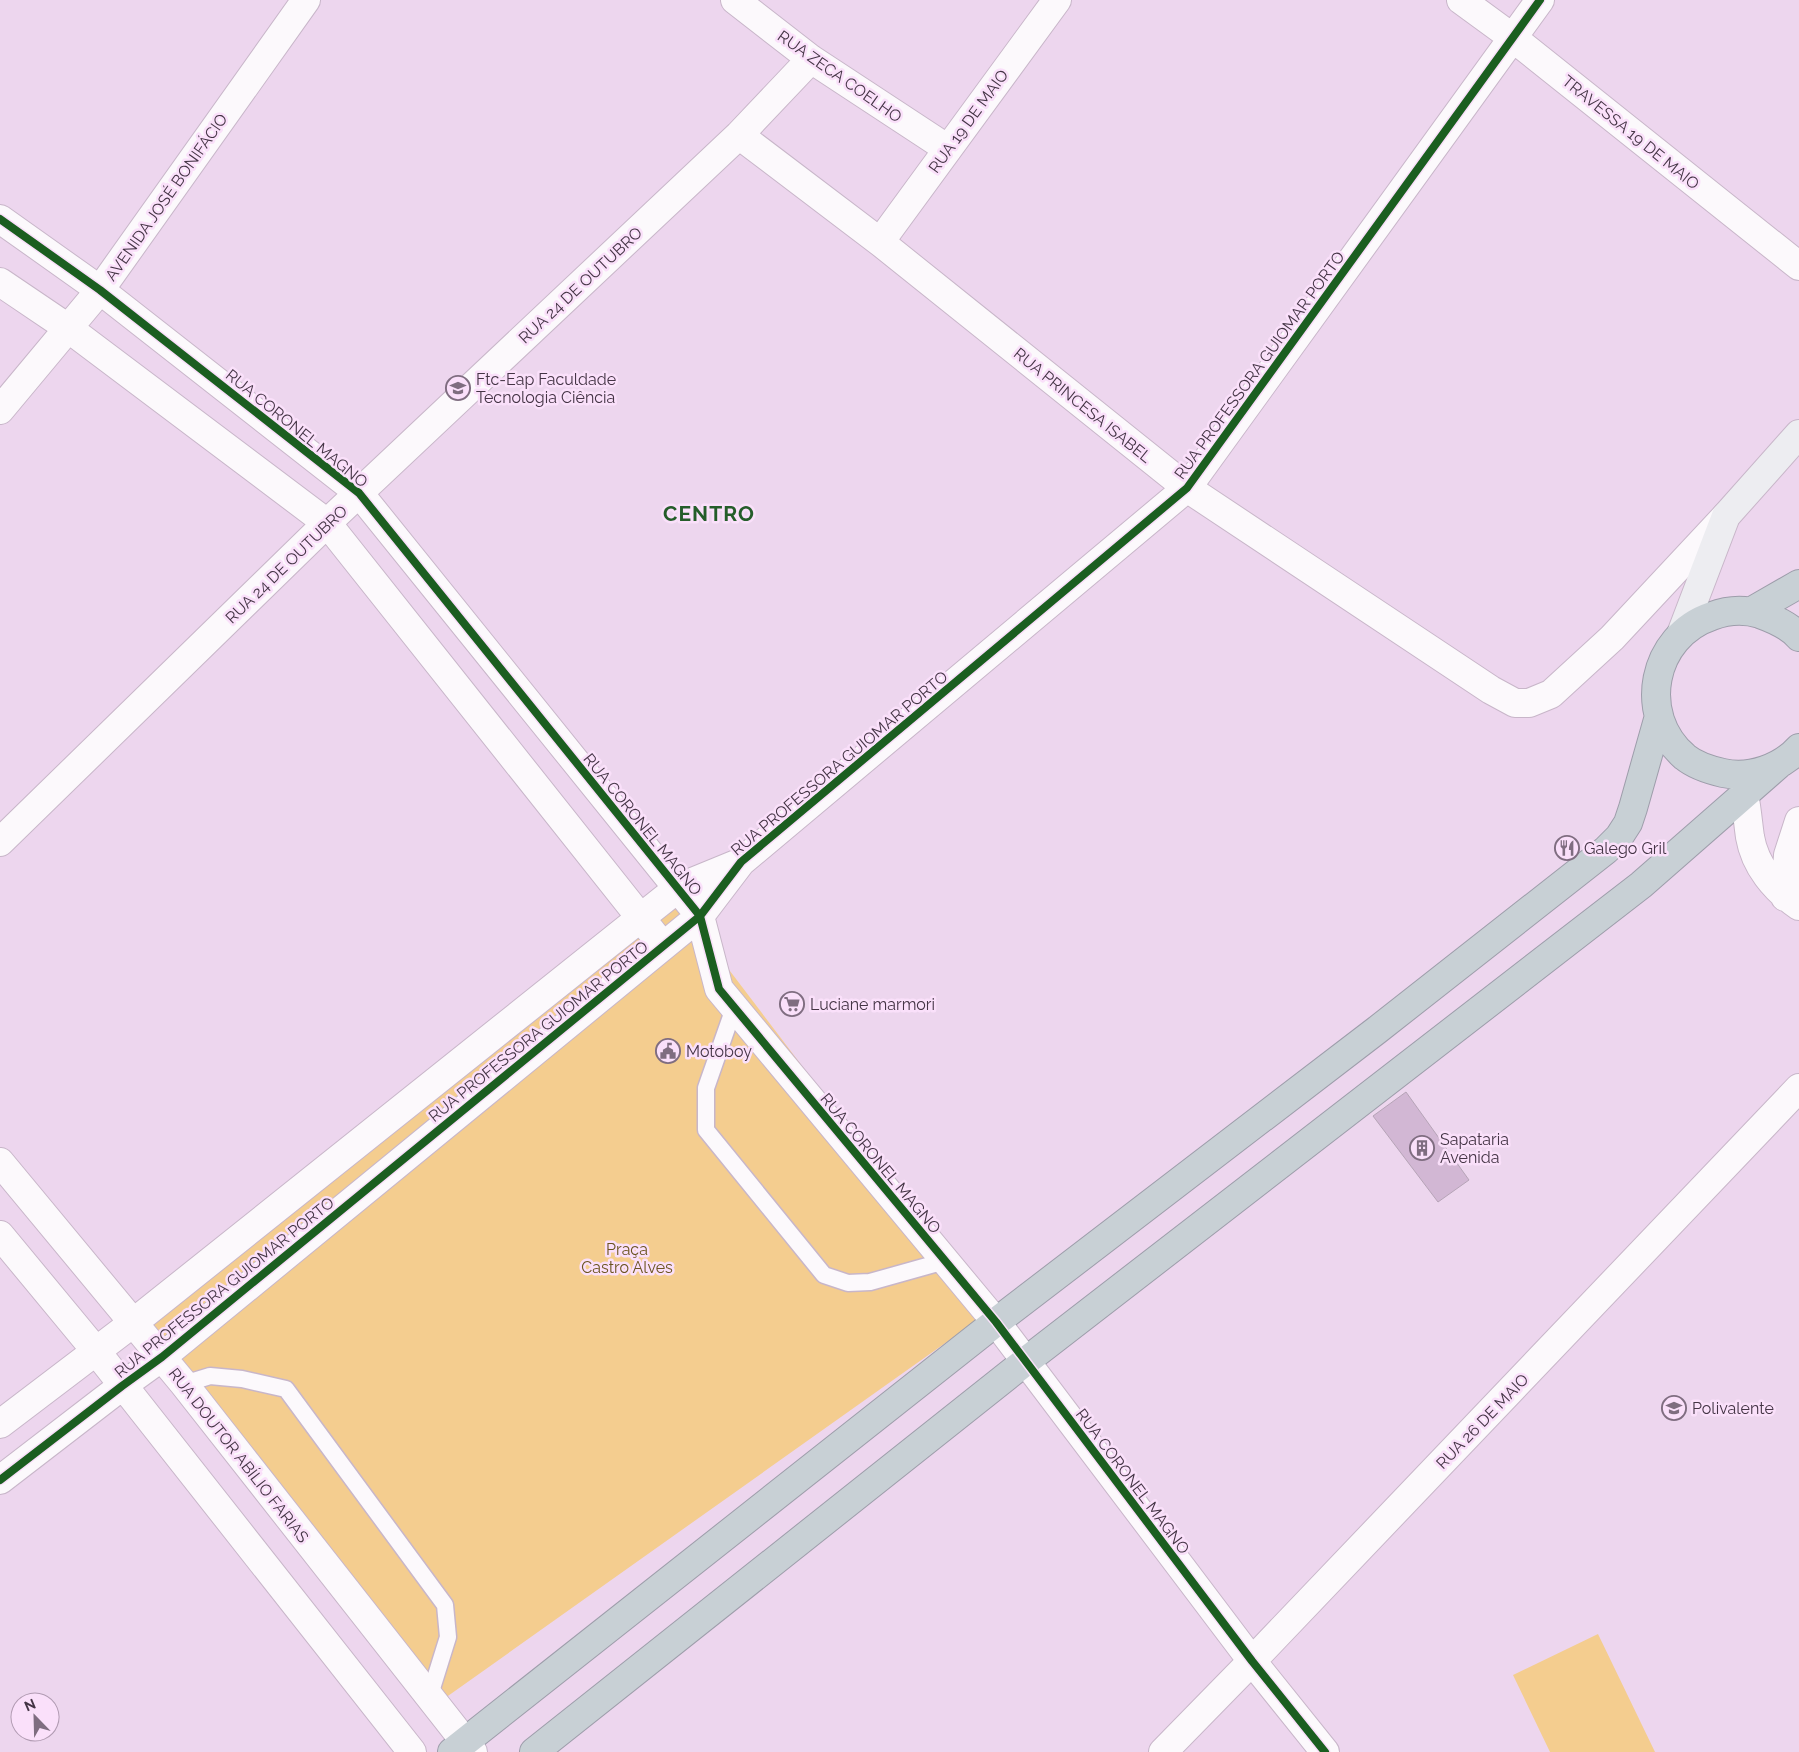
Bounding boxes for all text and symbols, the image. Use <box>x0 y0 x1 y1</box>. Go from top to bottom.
street label: RUA ZECA COELHO <box>774 26 905 126</box>
street label: RUA 19 DE MAIO <box>925 66 1012 177</box>
street label: TRAVESSA 19 DE MAIO <box>1558 71 1703 193</box>
street label: AVENIDA JOSÉ BONIFÁCIO <box>100 109 232 285</box>
street label: RUA 24 DE OUTUBRO <box>515 223 646 348</box>
street label: RUA PROFESSORA GUIOMAR PORTO <box>1170 248 1348 483</box>
street label: RUA PRINCESA ISABEL <box>1010 344 1156 467</box>
street label: RUA CORONEL MAGNO <box>222 365 371 491</box>
place label: Ftc-Eap Faculdade Tecnologia Ciência <box>476 370 616 407</box>
school or university icon: Ftc-Eap Faculdade Tecnologia Ciência <box>445 375 471 401</box>
street label: RUA 24 DE OUTUBRO <box>222 501 351 627</box>
district label: CENTRO <box>663 501 755 526</box>
street label: RUA PROFESSORA GUIOMAR PORTO <box>727 667 951 860</box>
street label: RUA CORONEL MAGNO <box>580 750 706 899</box>
restaurant icon: Galego Gril <box>1554 835 1580 861</box>
place label: Galego Gril <box>1584 839 1667 858</box>
street label: RUA PROFESSORA GUIOMAR PORTO <box>425 937 652 1126</box>
supermarket icon: Luciane marmori <box>779 991 805 1017</box>
place label: Luciane marmori <box>810 995 935 1014</box>
public building icon: Motoboy <box>655 1038 681 1064</box>
place label: Motoboy <box>686 1042 752 1061</box>
street label: RUA CORONEL MAGNO <box>816 1089 945 1237</box>
place label: Sapataria Avenida <box>1440 1130 1509 1167</box>
building icon: Sapataria Avenida <box>1409 1135 1435 1161</box>
street label: RUA PROFESSORA GUIOMAR PORTO <box>111 1193 338 1382</box>
park label: Praça Castro Alves <box>581 1240 673 1277</box>
street label: RUA DOUTOR ABÍLIO FARIAS <box>165 1364 314 1547</box>
street label: RUA 26 DE MAIO <box>1432 1370 1532 1473</box>
school or university icon: Polivalente <box>1661 1395 1687 1421</box>
place label: Polivalente <box>1692 1399 1774 1418</box>
street label: RUA CORONEL MAGNO <box>1072 1405 1193 1558</box>
north arrow <box>10 1692 60 1742</box>
text: N <box>22 1696 38 1714</box>

